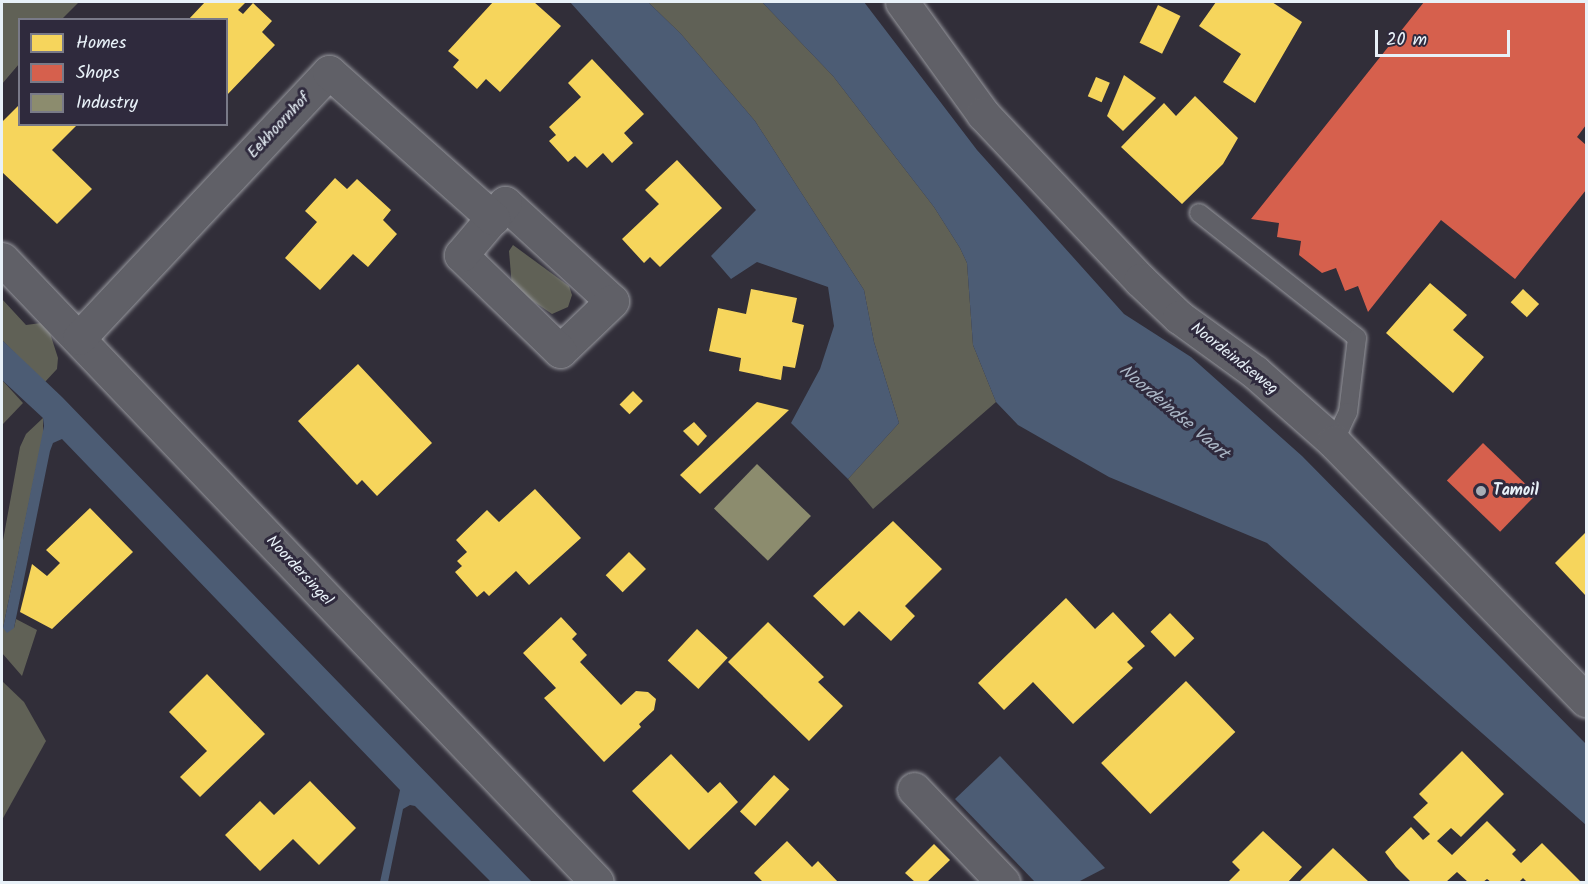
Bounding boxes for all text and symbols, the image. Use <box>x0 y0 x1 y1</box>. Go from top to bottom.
legend <box>18 18 228 126</box>
scale bar <box>1378 18 1513 56</box>
text: 20 m <box>1386 26 1427 55</box>
text: Homes <box>76 29 126 58</box>
text: Shops <box>76 59 120 88</box>
text: Industry <box>76 89 138 118</box>
street label: Eekhoornhof <box>244 89 314 163</box>
street label: Noordeindseweg <box>1186 319 1282 399</box>
water label: Noordeindse Vaart <box>1114 361 1232 465</box>
place label: Tamoil <box>1493 481 1539 501</box>
marker: Tamoil <box>1474 484 1488 498</box>
street label: Noordersingel <box>262 532 336 610</box>

